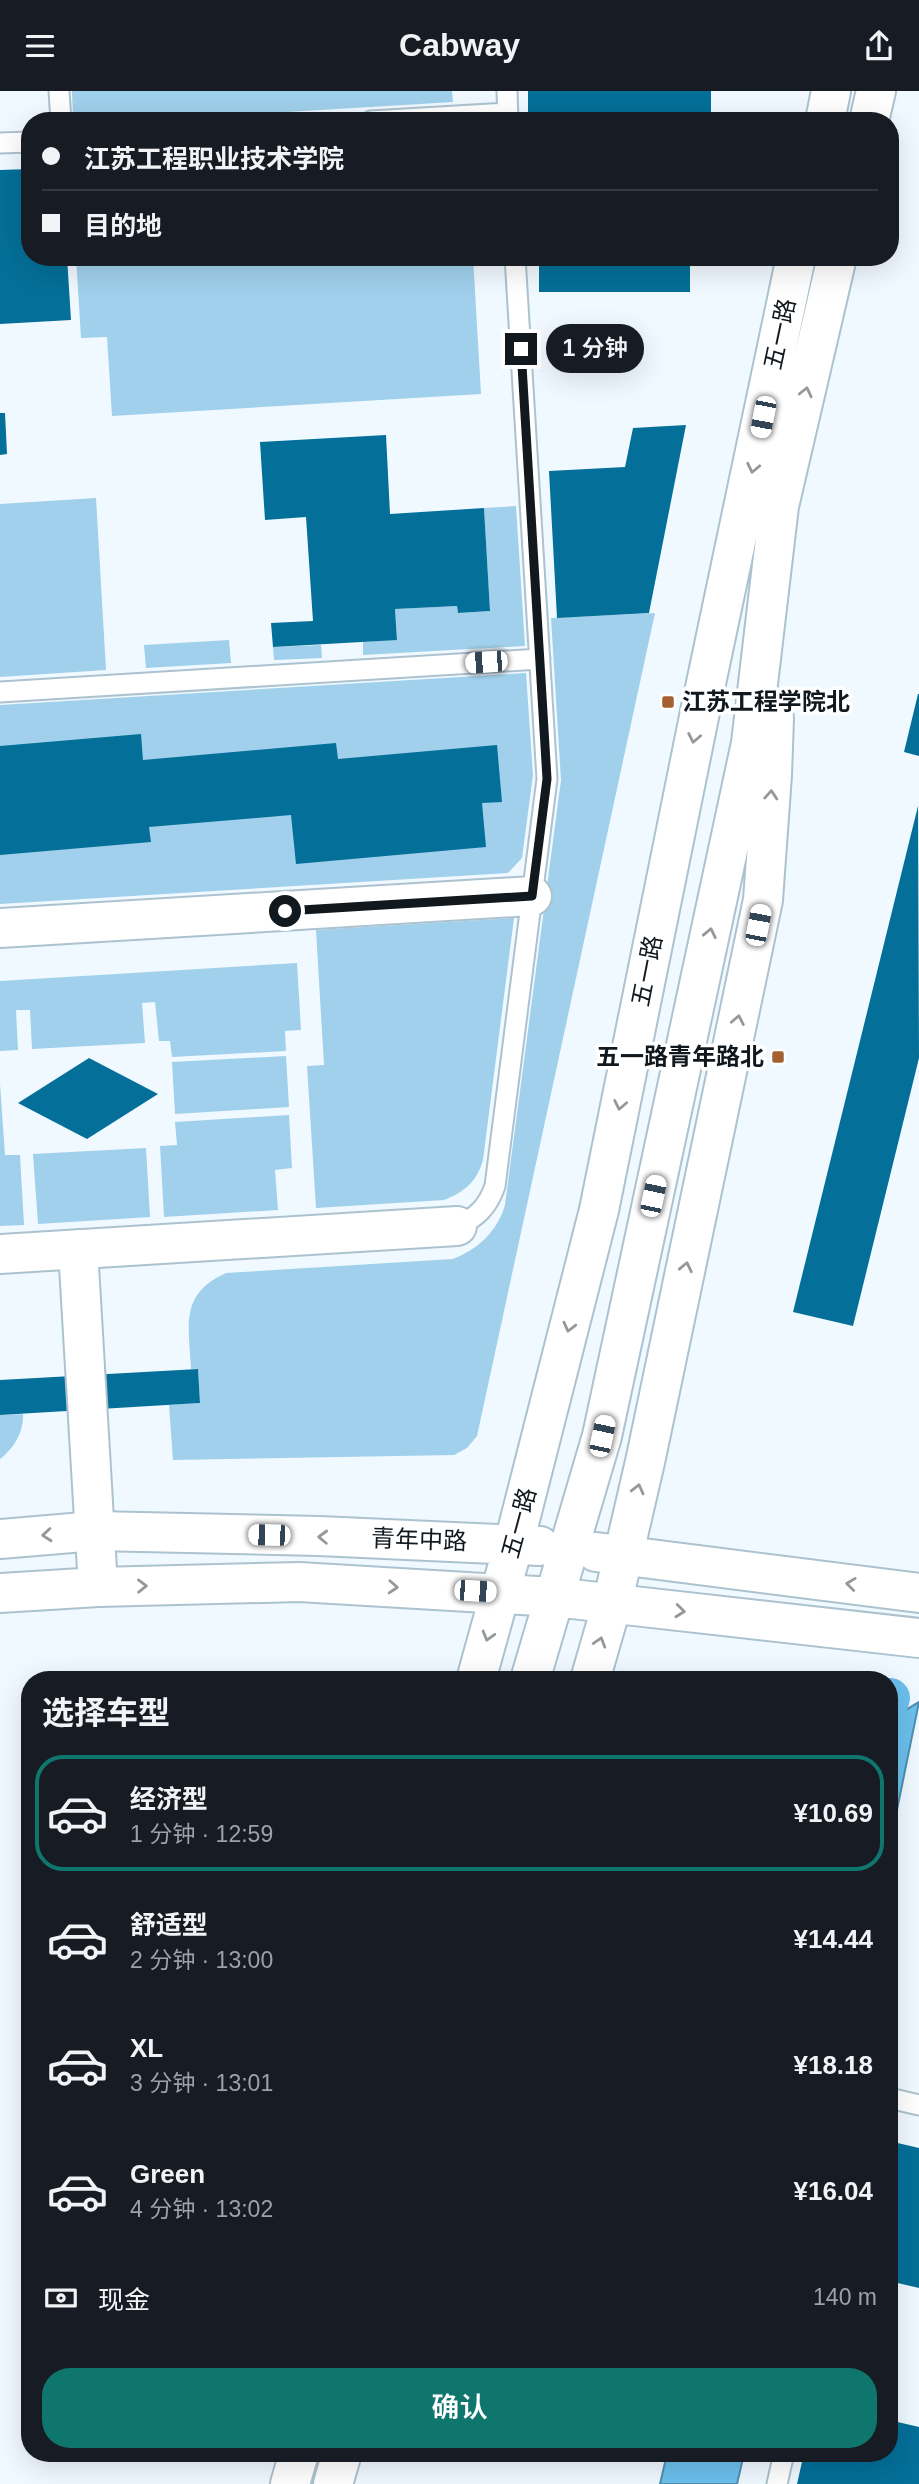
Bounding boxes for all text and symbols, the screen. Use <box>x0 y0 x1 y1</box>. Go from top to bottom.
icon: menu <box>21 27 59 65</box>
text: Cabway <box>399 27 520 63</box>
icon: share <box>860 27 898 65</box>
text: 江苏工程职业技术学院 <box>84 144 344 174</box>
text: 目的地 <box>84 211 162 241</box>
street label: 五一路 <box>759 296 800 372</box>
callout: 1 分钟 <box>546 324 644 373</box>
route end <box>505 333 537 365</box>
text: 1 分钟 <box>562 335 628 361</box>
one-way arrow <box>798 386 812 398</box>
car <box>749 394 778 440</box>
one-way arrow <box>746 462 761 474</box>
car <box>465 650 508 674</box>
place label: 江苏工程学院北 <box>682 688 850 715</box>
marker: 江苏工程学院北 <box>660 694 676 710</box>
one-way arrow <box>688 732 703 744</box>
one-way arrow <box>763 790 778 801</box>
route start <box>269 895 301 927</box>
car <box>744 902 773 948</box>
one-way arrow <box>701 927 716 939</box>
street label: 五一路 <box>626 933 667 1009</box>
one-way arrow <box>730 1014 745 1026</box>
place label: 五一路青年路北 <box>596 1043 764 1070</box>
marker: 五一路青年路北 <box>770 1049 786 1065</box>
one-way arrow <box>614 1099 629 1111</box>
car <box>639 1173 668 1219</box>
one-way arrow <box>678 1261 693 1273</box>
one-way arrow <box>563 1321 577 1333</box>
car <box>588 1413 617 1459</box>
one-way arrow <box>630 1483 644 1495</box>
street label: 五一路 <box>496 1485 541 1561</box>
car <box>248 1524 291 1546</box>
street label: 青年中路 <box>371 1524 467 1555</box>
one-way arrow <box>41 1527 52 1542</box>
one-way arrow <box>318 1529 329 1544</box>
one-way arrow <box>845 1577 857 1592</box>
one-way arrow <box>136 1578 147 1593</box>
one-way arrow <box>388 1579 399 1594</box>
car <box>454 1579 497 1603</box>
one-way arrow <box>675 1603 686 1618</box>
one-way arrow <box>482 1630 496 1642</box>
one-way arrow <box>592 1636 607 1648</box>
text: 选择车型 <box>42 1695 170 1731</box>
icon: car <box>46 1782 109 1845</box>
text: 经济型 <box>130 1784 208 1814</box>
text: ¥10.69 <box>793 1798 873 1828</box>
text: 1 分钟 · 12:59 <box>130 1821 273 1847</box>
icon: car <box>46 1908 109 1971</box>
text: 舒适型 <box>130 1910 208 1940</box>
text: ¥14.44 <box>793 1924 873 1954</box>
text: 2 分钟 · 13:00 <box>130 1947 273 1973</box>
text: XL <box>130 2033 163 2063</box>
icon: car <box>46 2034 109 2097</box>
text: ¥18.18 <box>793 2050 873 2080</box>
text: 3 分钟 · 13:01 <box>130 2070 273 2096</box>
text: Green <box>130 2159 205 2189</box>
icon: car <box>46 2160 109 2223</box>
text: ¥16.04 <box>793 2176 873 2206</box>
text: 4 分钟 · 13:02 <box>130 2196 273 2222</box>
icon: cash <box>42 2279 80 2317</box>
text: 140 m <box>813 2284 877 2310</box>
text: 现金 <box>98 2285 150 2315</box>
button: 确认 <box>42 2368 877 2448</box>

